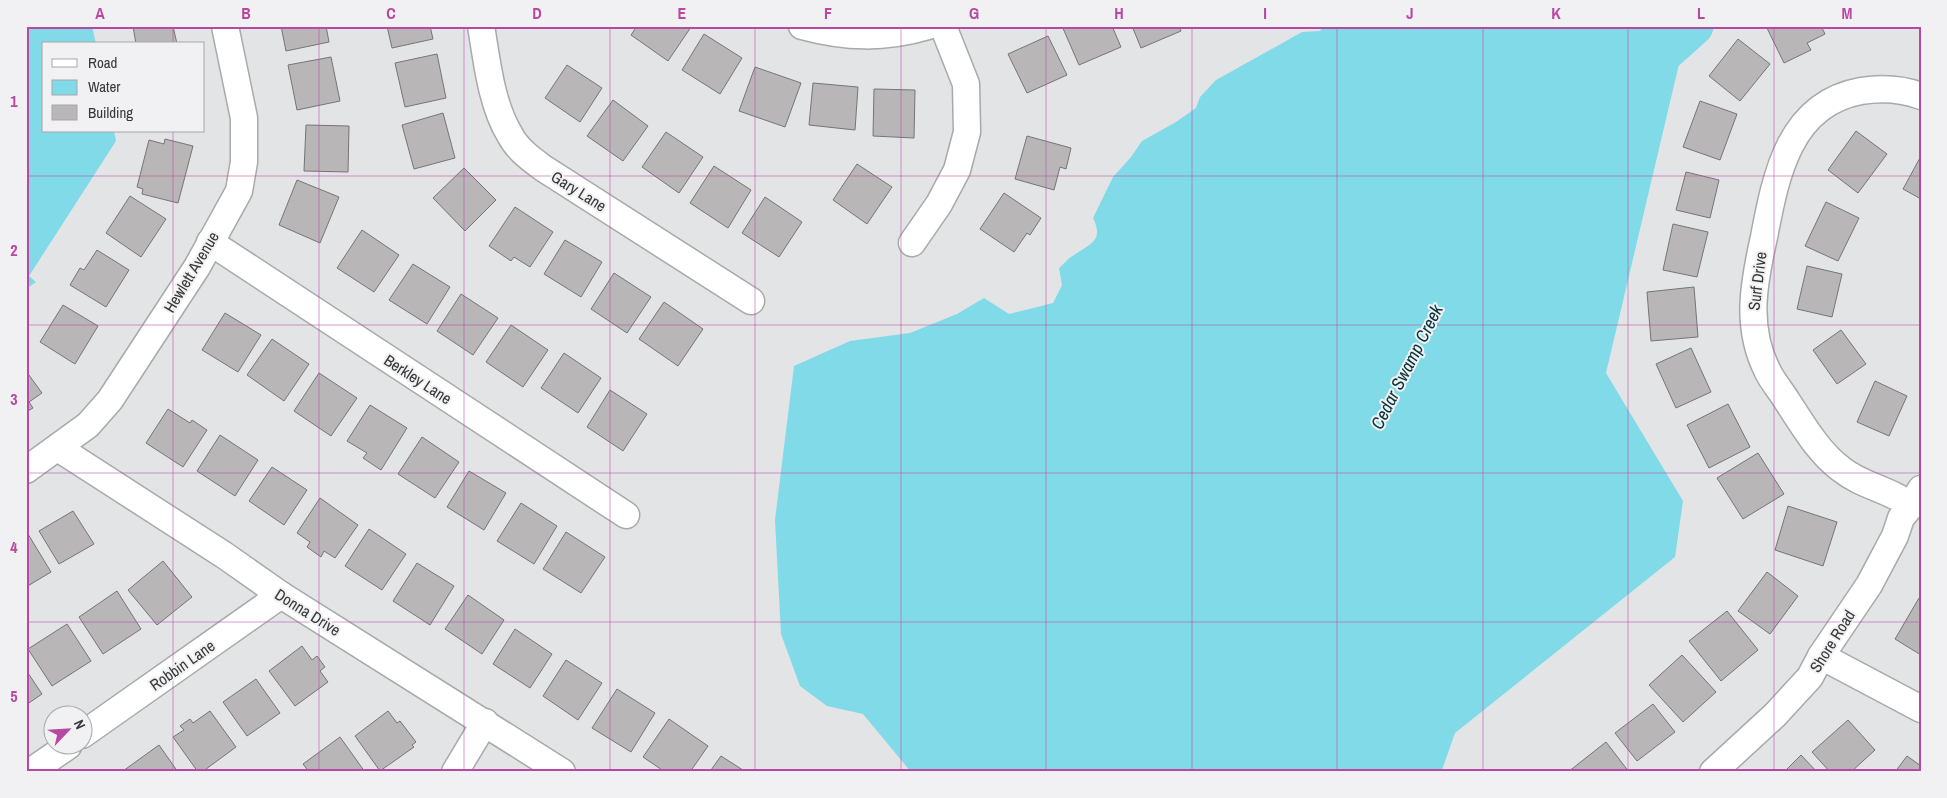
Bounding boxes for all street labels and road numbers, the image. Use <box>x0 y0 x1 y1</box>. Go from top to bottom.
street label: Gary Lane <box>547 165 611 217</box>
street label: Hewlett Avenue <box>158 227 224 317</box>
street label: Surf Drive <box>1742 250 1772 312</box>
street label: Berkley Lane <box>380 349 456 409</box>
street label: Donna Drive <box>271 583 345 641</box>
street label: Shore Road <box>1804 605 1860 677</box>
street label: Robbin Lane <box>145 634 219 696</box>

